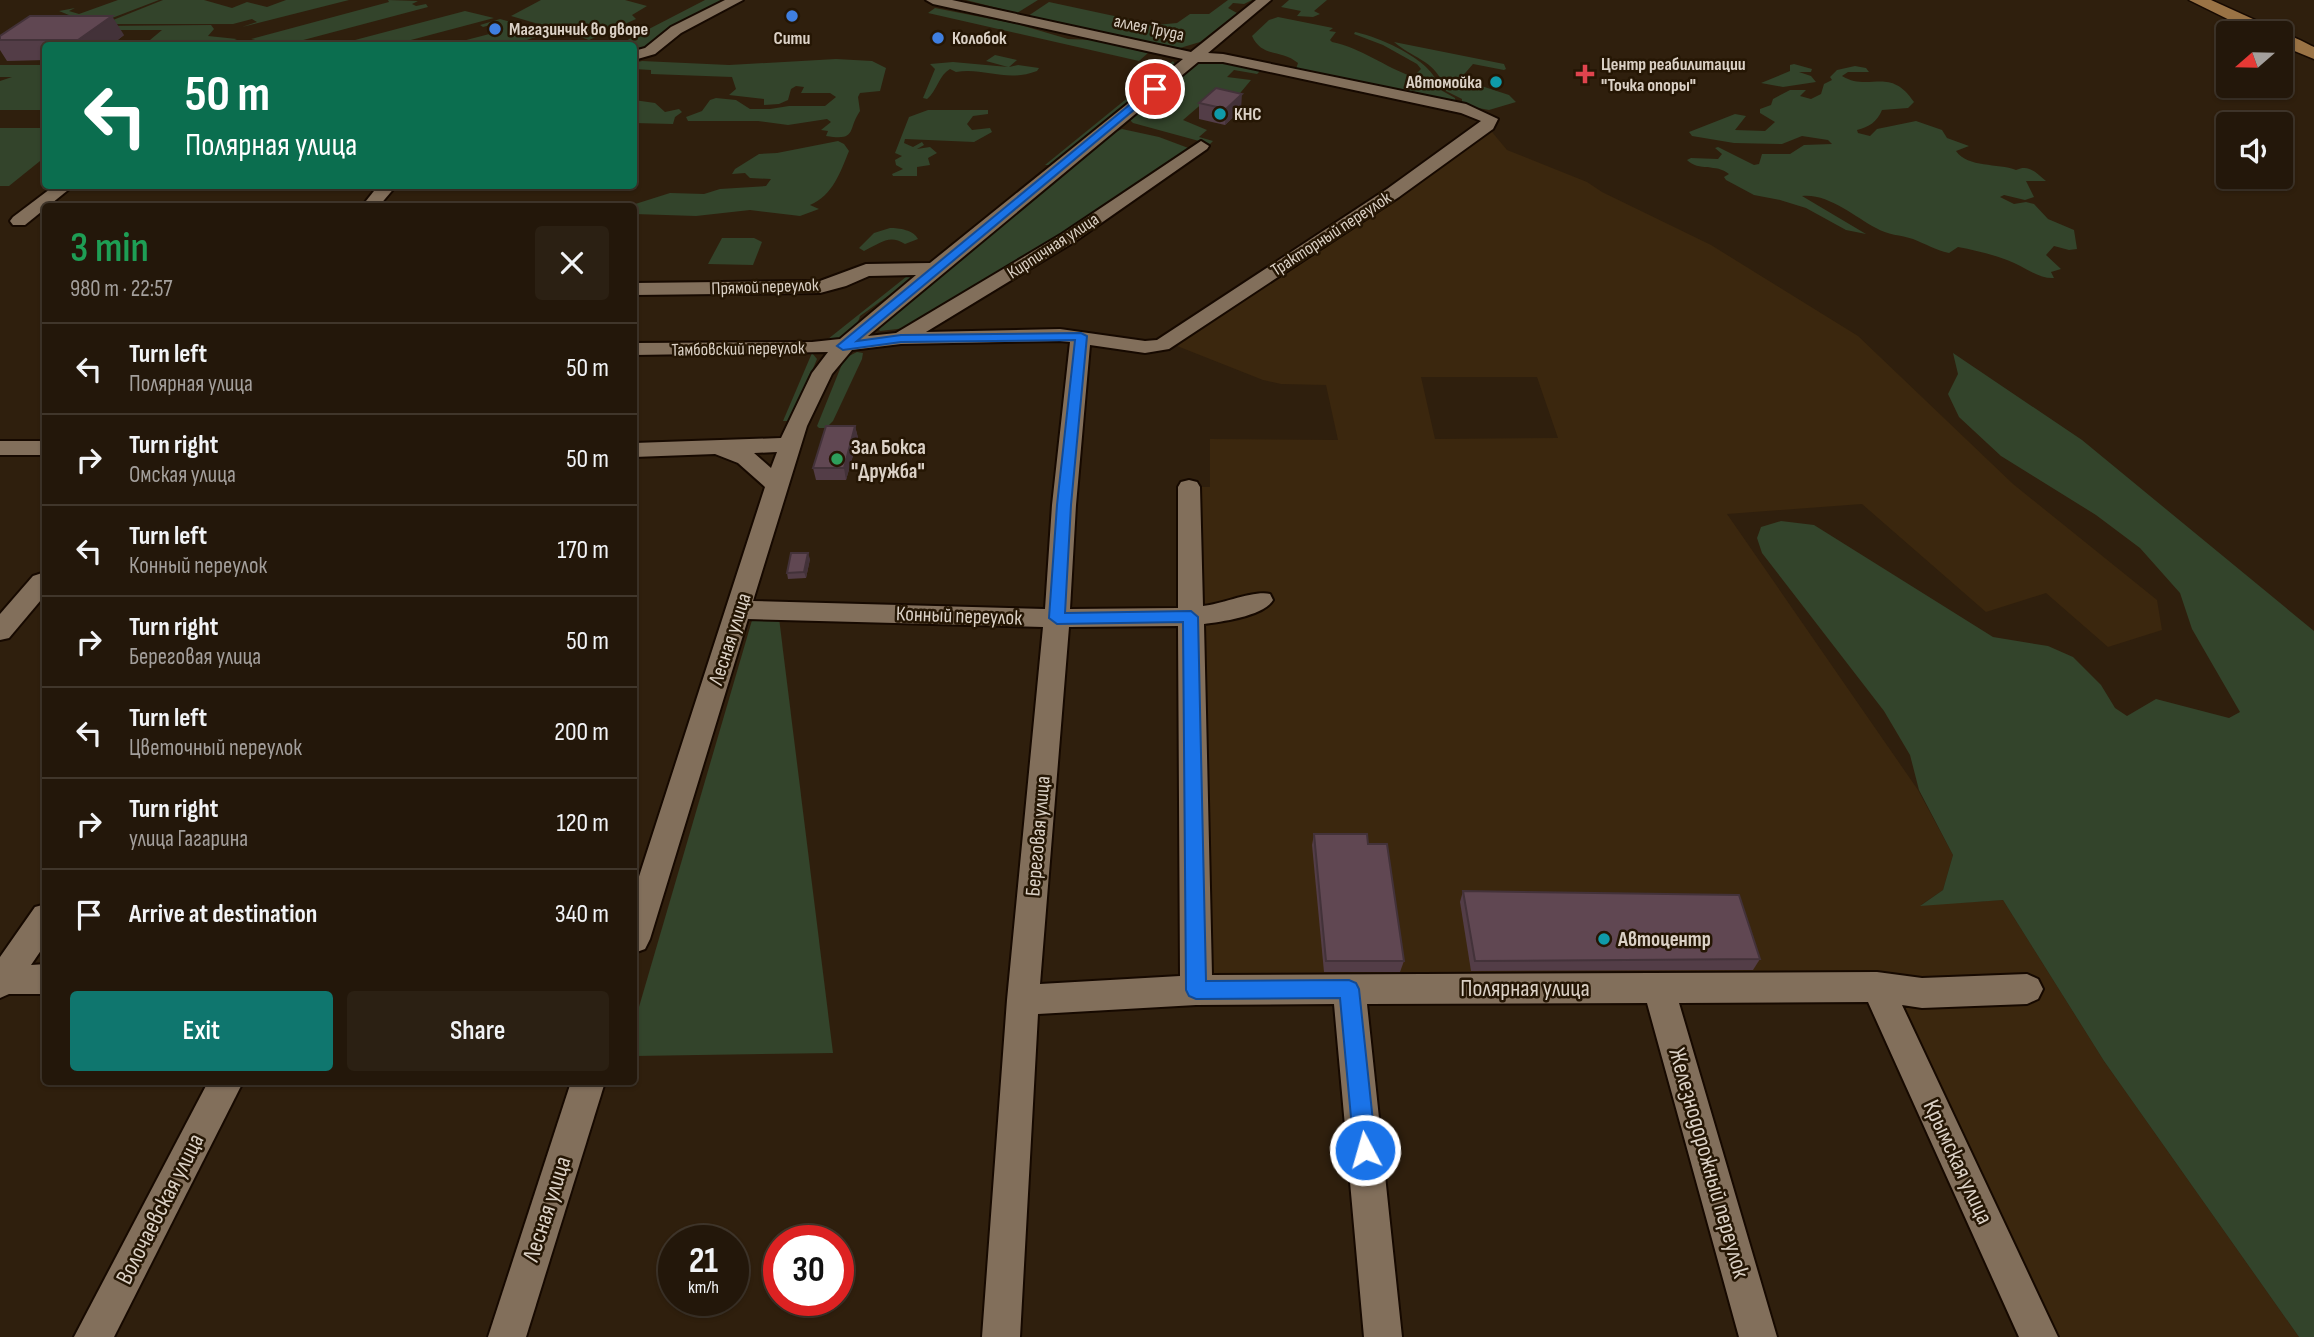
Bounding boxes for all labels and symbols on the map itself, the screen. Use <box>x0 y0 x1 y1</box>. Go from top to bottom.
marker: Сити <box>784 8 800 24</box>
street label: аллея Труда <box>1112 10 1186 46</box>
place label: Магазинчик во дворе <box>509 19 648 40</box>
marker: Магазинчик во дворе <box>487 21 503 37</box>
north arrow <box>2216 21 2292 98</box>
place label: Сити <box>774 28 811 49</box>
place label: Колобок <box>952 28 1007 49</box>
marker: Колобок <box>930 30 946 46</box>
place label: Центр реабилитации "Точка опоры" <box>1601 54 1746 96</box>
pin <box>1125 59 1185 119</box>
marker: Центр реабилитации "Точка опоры" <box>1575 64 1595 84</box>
place label: Автомойка <box>1405 72 1482 93</box>
marker: Автомойка <box>1488 74 1504 90</box>
place label: КНС <box>1234 104 1262 125</box>
marker: КНС <box>1212 106 1228 122</box>
street label: Тракторный переулок <box>1267 187 1395 281</box>
street label: Кирпичная улица <box>1003 209 1103 283</box>
street label: Прямой переулок <box>711 275 819 299</box>
street label: Тамбовский переулок <box>671 337 805 361</box>
place label: Зал Бокса "Дружба" <box>851 435 926 484</box>
marker: Зал Бокса "Дружба" <box>829 451 845 467</box>
street label: Лесная улица <box>703 590 757 689</box>
street label: Конный переулок <box>895 601 1023 631</box>
street label: Береговая улица <box>1020 775 1056 897</box>
place label: Автоцентр <box>1617 927 1711 952</box>
marker: Автоцентр <box>1596 931 1612 947</box>
street label: Полярная улица <box>1460 974 1590 1003</box>
street label: Железнодорожный переулок <box>1662 1044 1756 1282</box>
street label: Крымская улица <box>1917 1095 1999 1229</box>
position arrow <box>1328 1113 1402 1187</box>
street label: Волочаевская улица <box>110 1129 210 1289</box>
street label: Лесная улица <box>516 1153 578 1266</box>
speed limit sign: 30 <box>763 1225 854 1316</box>

